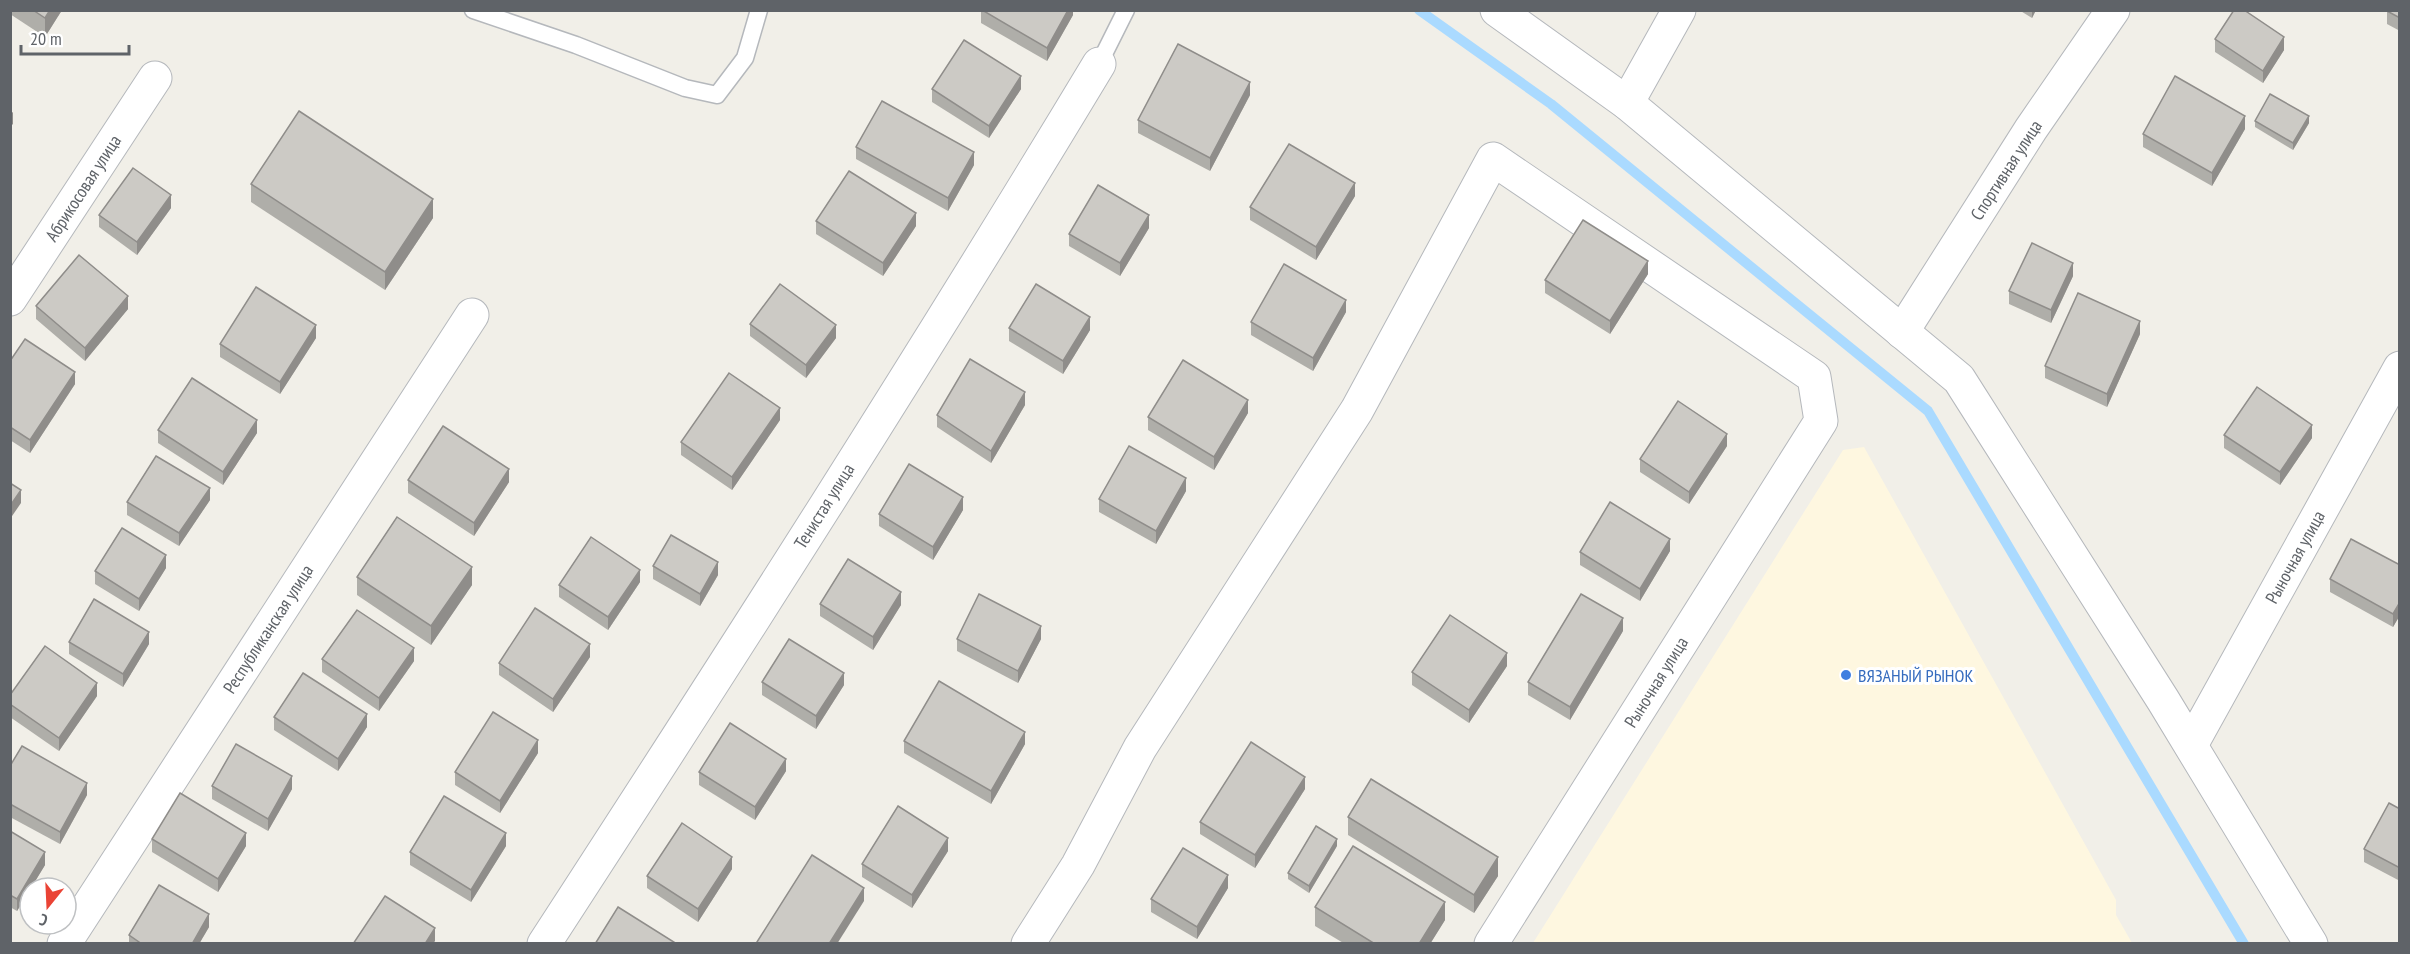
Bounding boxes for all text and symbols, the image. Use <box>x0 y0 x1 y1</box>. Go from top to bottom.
scale bar <box>21 18 129 56</box>
text: 20 m <box>30 27 62 50</box>
street label: Спортивная улица <box>1965 116 2047 224</box>
street label: Абрикосовая улица <box>40 130 126 246</box>
street label: Тенистая улица <box>789 459 859 553</box>
street label: Рыночная улица <box>2260 507 2330 607</box>
street label: Республиканская улица <box>218 560 318 698</box>
street label: Рыночная улица <box>1619 632 1693 732</box>
place label: ВЯЗАНЫЙ РЫНОК <box>1858 664 1973 687</box>
marker: ВЯЗАНЫЙ РЫНОК <box>1839 668 1853 682</box>
north arrow <box>18 876 78 936</box>
text: С <box>36 909 50 931</box>

